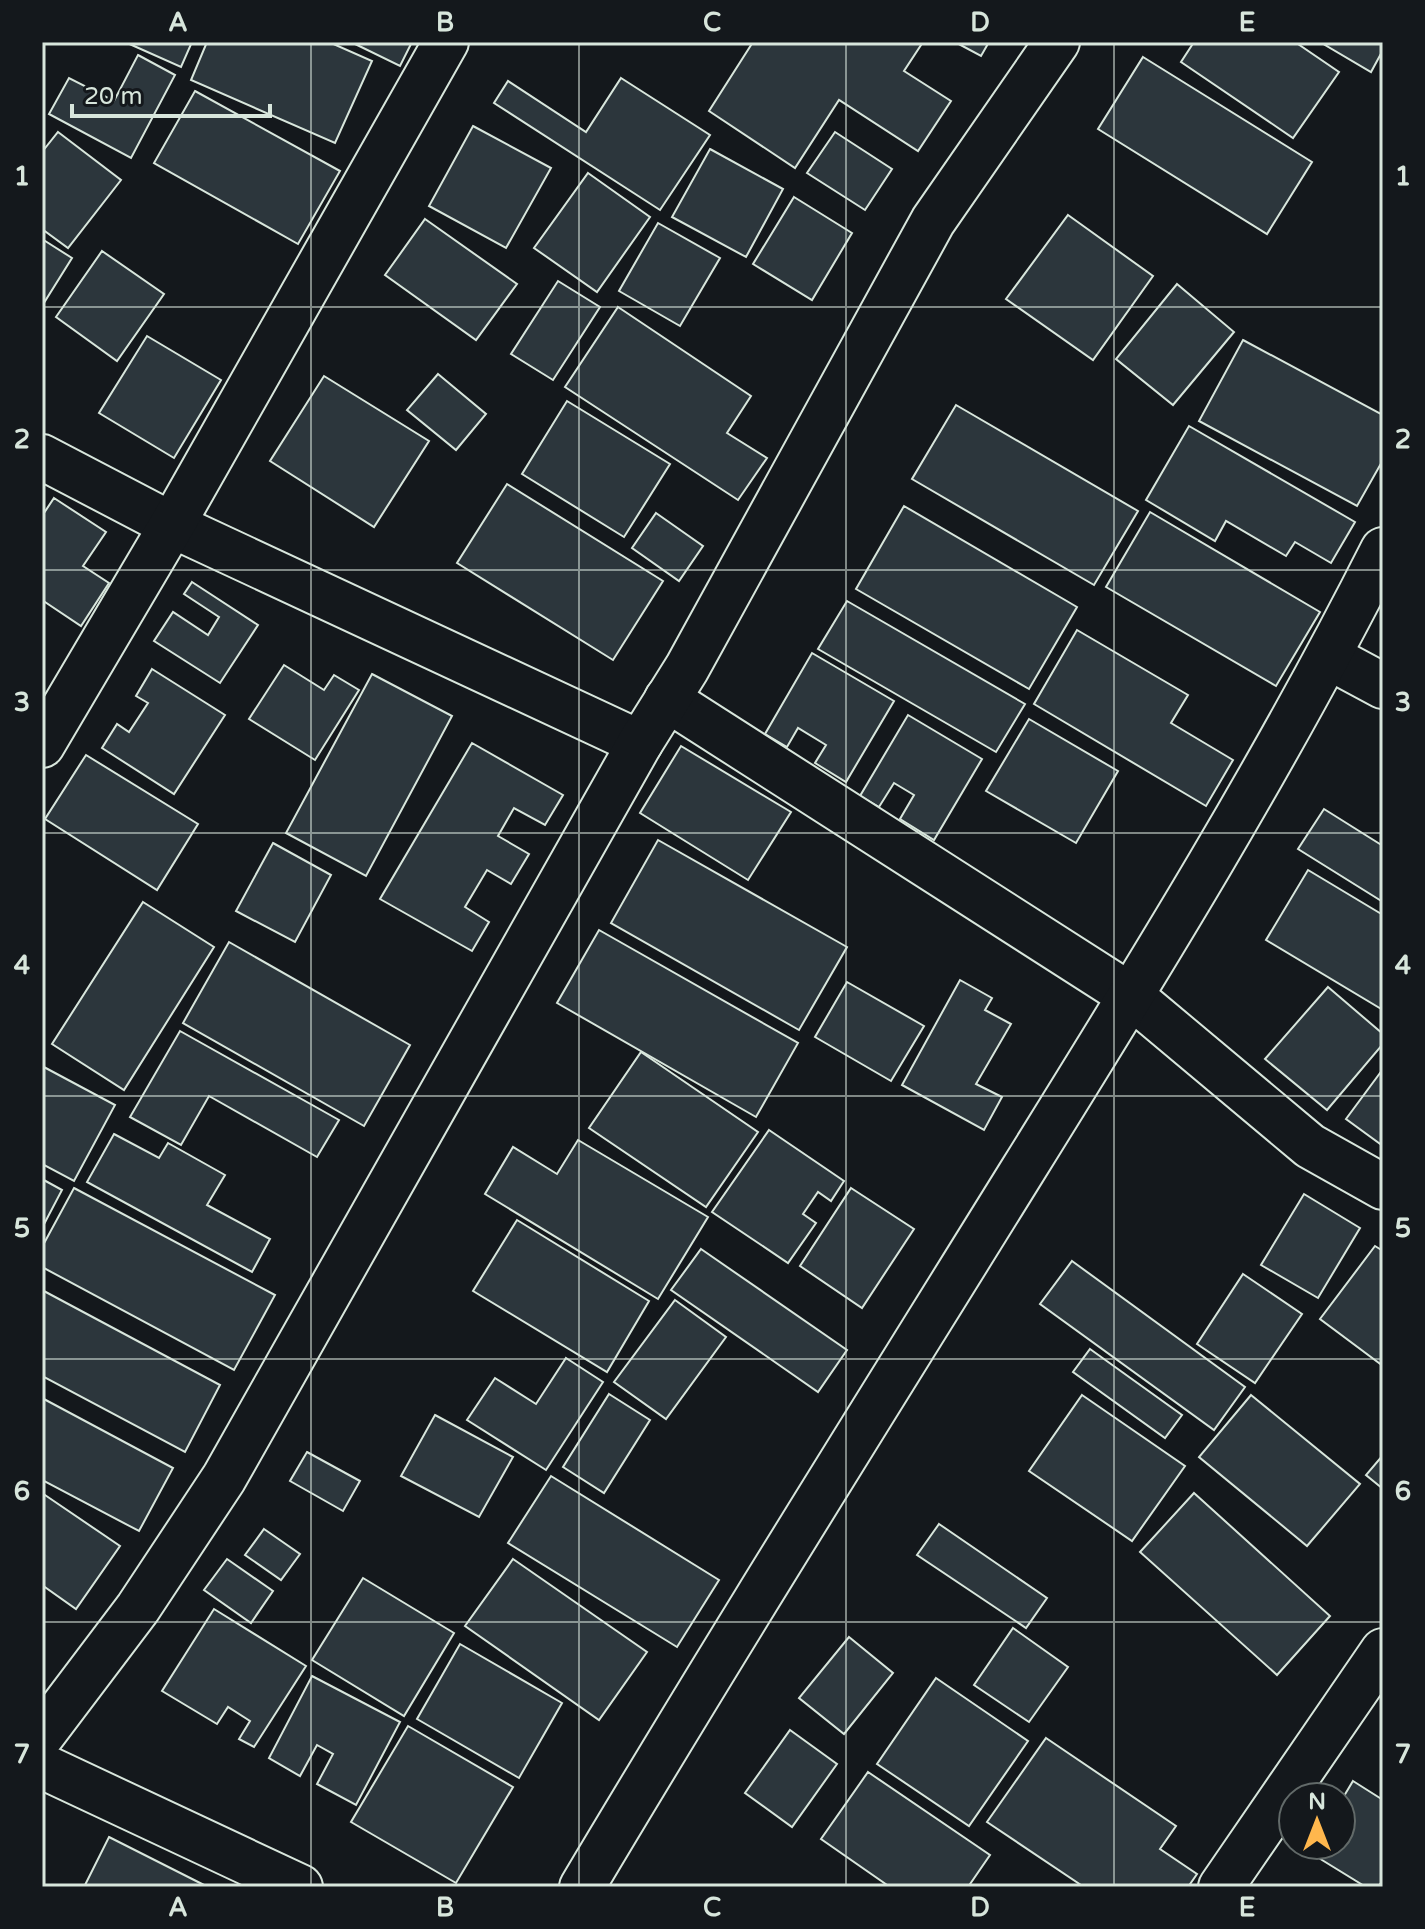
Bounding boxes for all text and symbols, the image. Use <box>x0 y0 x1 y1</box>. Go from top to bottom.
text: A <box>168 7 188 38</box>
text: B <box>436 7 454 38</box>
text: C <box>703 7 721 38</box>
text: D <box>970 7 990 38</box>
text: E <box>1239 7 1255 38</box>
scale bar <box>72 68 270 118</box>
text: 20 m <box>84 82 142 111</box>
text: 1 <box>14 161 30 192</box>
text: 1 <box>1395 161 1411 192</box>
text: 2 <box>14 424 30 455</box>
text: 2 <box>1395 424 1411 455</box>
text: 3 <box>14 687 30 718</box>
text: 3 <box>1395 687 1411 718</box>
text: 4 <box>14 950 30 981</box>
text: 4 <box>1395 950 1411 981</box>
text: 5 <box>14 1213 30 1244</box>
text: 5 <box>1395 1213 1411 1244</box>
text: 6 <box>14 1476 30 1507</box>
text: 6 <box>1395 1476 1411 1507</box>
text: 7 <box>14 1739 30 1770</box>
text: 7 <box>1395 1739 1411 1770</box>
north arrow <box>1277 1781 1357 1861</box>
text: N <box>1308 1789 1326 1815</box>
text: A <box>168 1892 188 1923</box>
text: B <box>436 1892 454 1923</box>
text: C <box>703 1892 721 1923</box>
text: D <box>970 1892 990 1923</box>
text: E <box>1239 1892 1255 1923</box>

